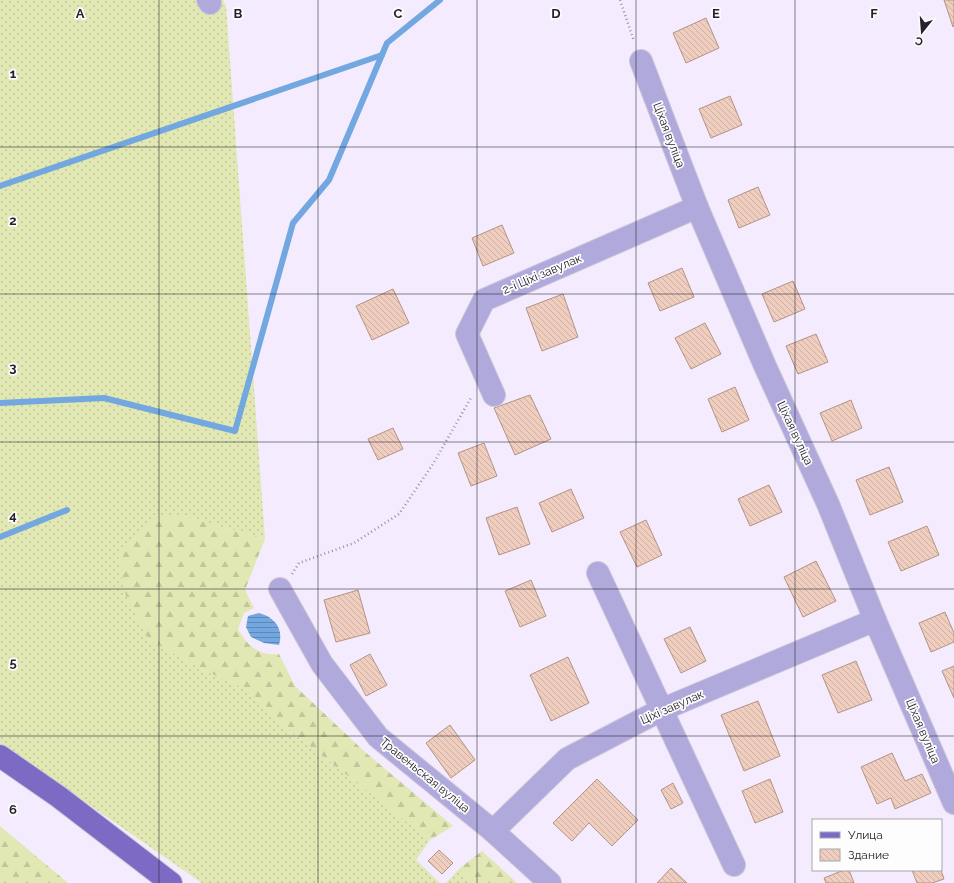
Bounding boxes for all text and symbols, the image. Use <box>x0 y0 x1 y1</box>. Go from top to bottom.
text: A <box>76 6 85 21</box>
text: B <box>234 6 243 21</box>
text: C <box>394 6 403 21</box>
text: D <box>551 6 561 21</box>
text: E <box>712 6 720 21</box>
text: F <box>870 6 878 21</box>
north arrow <box>902 12 942 52</box>
text: С <box>913 34 925 48</box>
text: 1 <box>10 66 17 81</box>
street label: Ціхая вуліца <box>650 100 688 170</box>
text: 2 <box>9 213 17 228</box>
street label: 2-і Ціхі завулак <box>500 251 584 297</box>
text: 3 <box>9 360 17 375</box>
street label: Ціхая вуліца <box>774 399 816 467</box>
text: 4 <box>9 508 17 523</box>
text: 5 <box>9 655 17 670</box>
street label: Ціхі завулак <box>638 687 706 727</box>
street label: Ціхая вуліца <box>903 696 943 766</box>
street label: Травеньская вуліца <box>377 735 473 815</box>
text: 6 <box>9 802 17 817</box>
legend <box>812 819 942 871</box>
text: Улица <box>848 828 883 842</box>
text: Здание <box>848 848 889 862</box>

